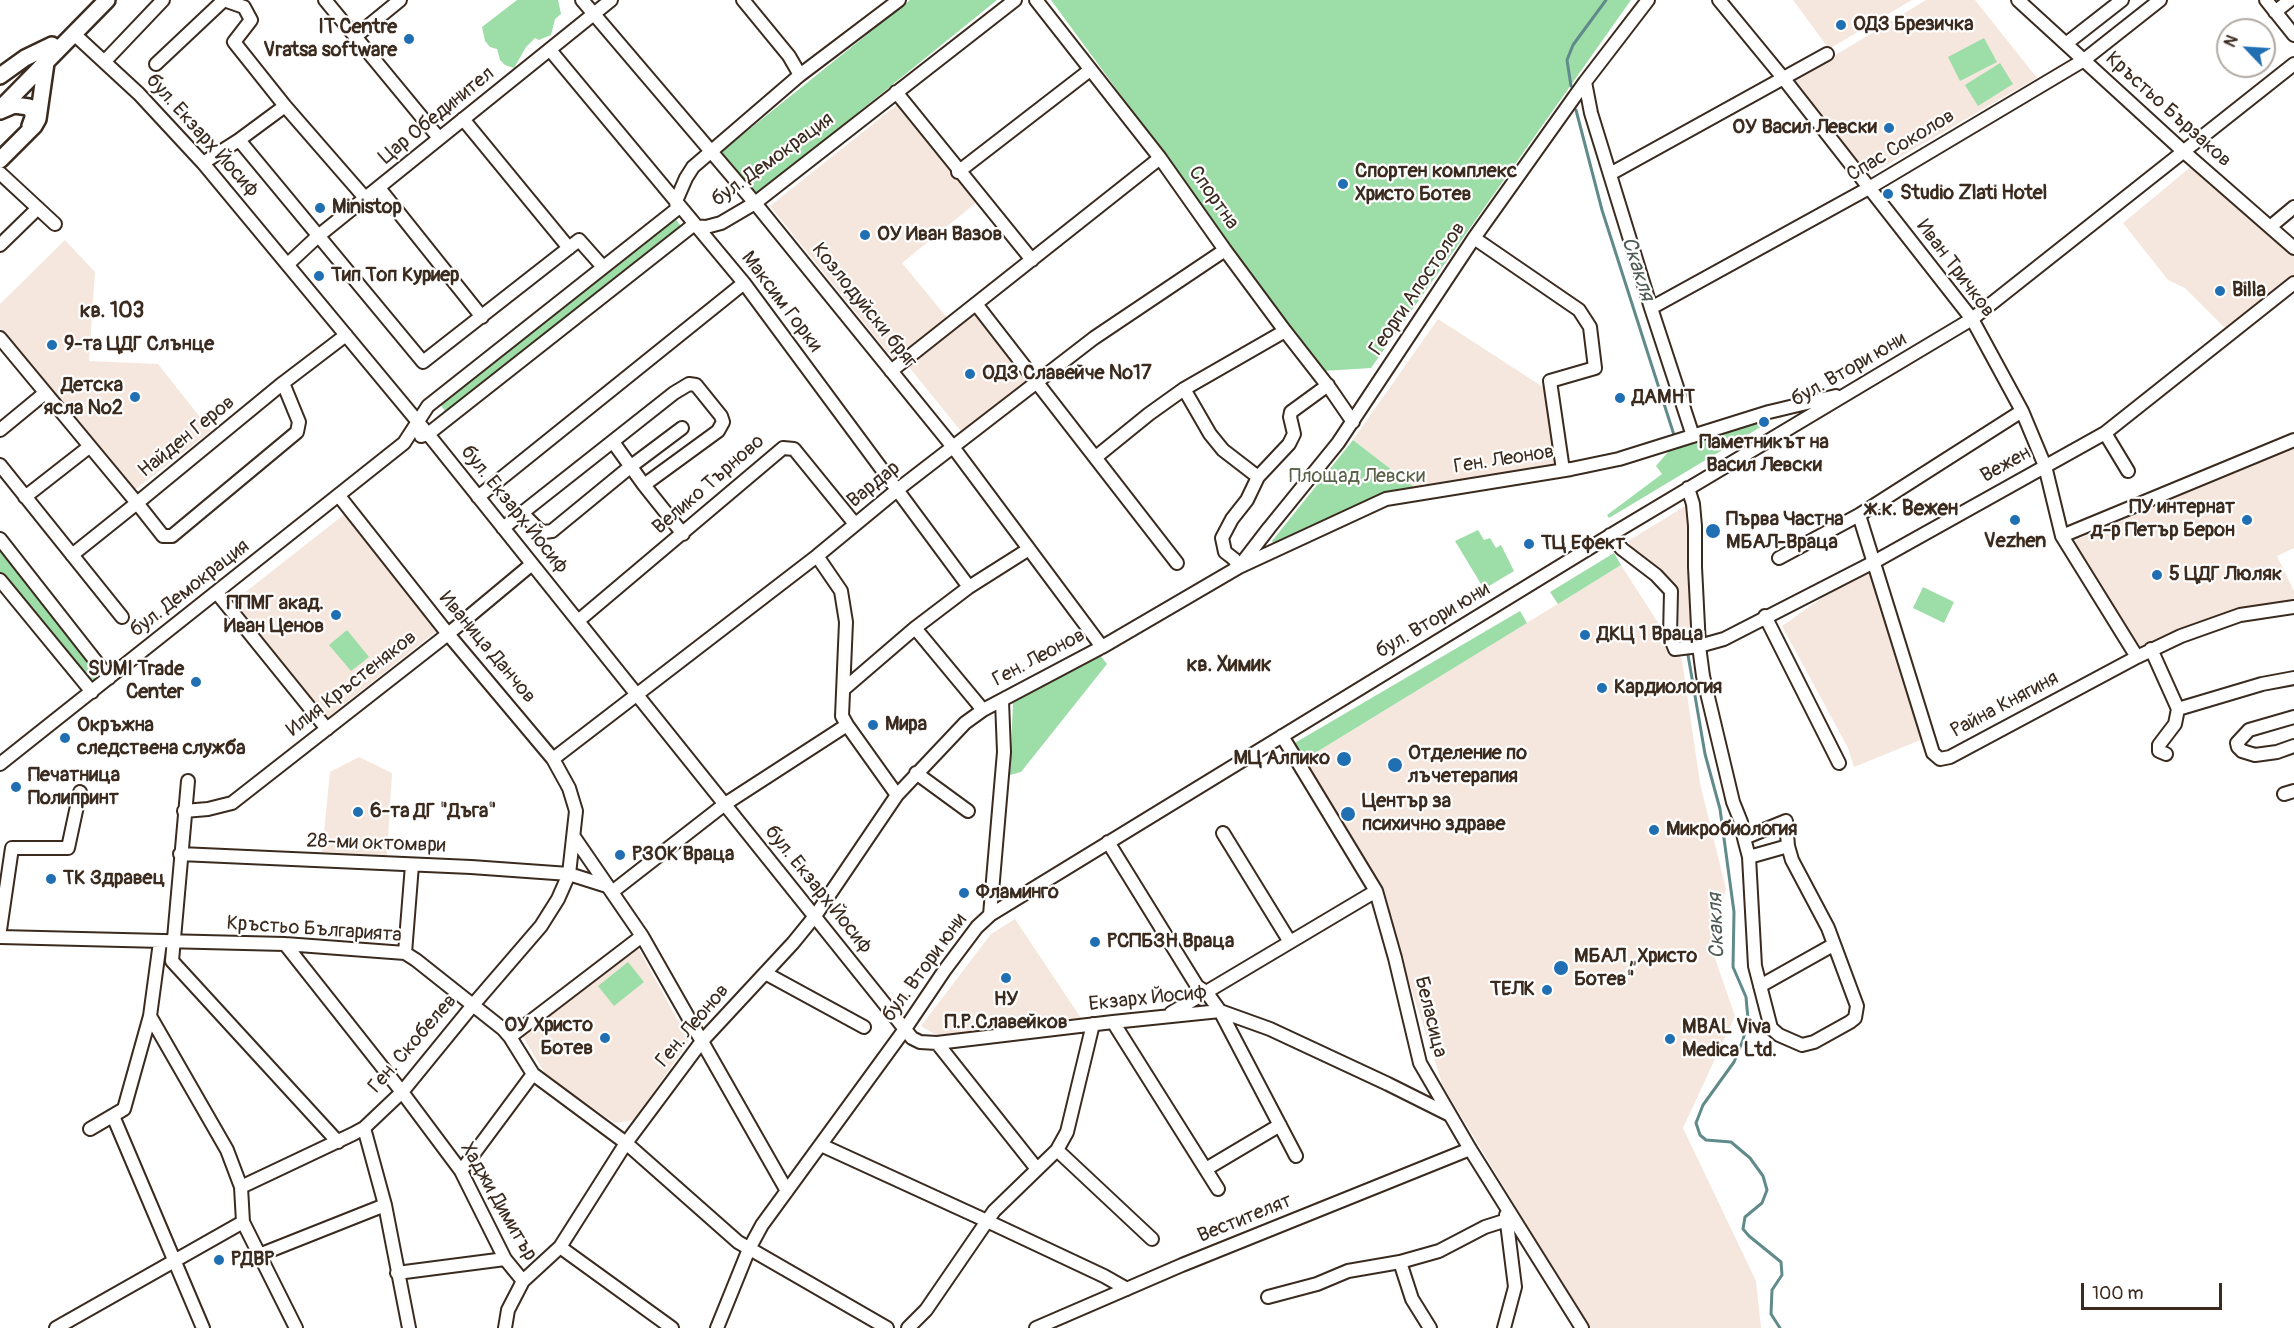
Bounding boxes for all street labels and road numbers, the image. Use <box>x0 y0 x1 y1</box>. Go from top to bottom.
street label: Кръстьо Бързаков <box>2100 47 2236 173</box>
street label: Цар Обединител <box>374 62 500 170</box>
street label: бул. Екзарх Йосиф <box>140 69 264 203</box>
street label: Спас Соколов <box>1843 104 1959 188</box>
street label: бул. Демокрация <box>707 108 839 212</box>
street label: Спортна <box>1183 162 1243 234</box>
street label: Иван Тричков <box>1911 215 1999 323</box>
street label: Георги Апостолов <box>1365 218 1471 360</box>
street label: Козлодуйски бряг <box>806 239 922 373</box>
street label: Максим Горки <box>735 247 827 357</box>
street label: бул. Втори юни <box>1787 327 1911 413</box>
street label: Найден Геров <box>134 391 240 483</box>
street label: Велико Търново <box>648 430 770 540</box>
street label: Ген. Леонов <box>1452 440 1556 480</box>
street label: бул. Екзарх Йосиф <box>455 441 573 579</box>
street label: Вежен <box>1977 441 2035 489</box>
street label: Вардар <box>843 457 905 513</box>
street label: бул. Демокрация <box>126 535 254 643</box>
street label: бул. Втори юни <box>1372 578 1494 664</box>
street label: Иваница Данчов <box>433 587 541 709</box>
street label: Ген. Леонов <box>989 624 1089 692</box>
street label: Илия Кръстеняков <box>282 626 422 742</box>
street label: Райна Княгиня <box>1947 667 2063 743</box>
street label: бул. Екзарх Йосиф <box>759 821 877 959</box>
street label: 28-ми октомври <box>306 830 446 858</box>
street label: бул. Втори юни <box>878 909 972 1027</box>
street label: Кръстьо Българията <box>226 912 402 948</box>
street label: Беласица <box>1408 974 1452 1060</box>
street label: Ген. Леонов <box>651 979 735 1073</box>
street label: Екзарх Йосиф <box>1087 981 1209 1017</box>
street label: Ген. Скобелев <box>364 990 462 1098</box>
street label: Хаджи Димитър <box>454 1138 542 1266</box>
street label: Вестителят <box>1194 1189 1296 1249</box>

